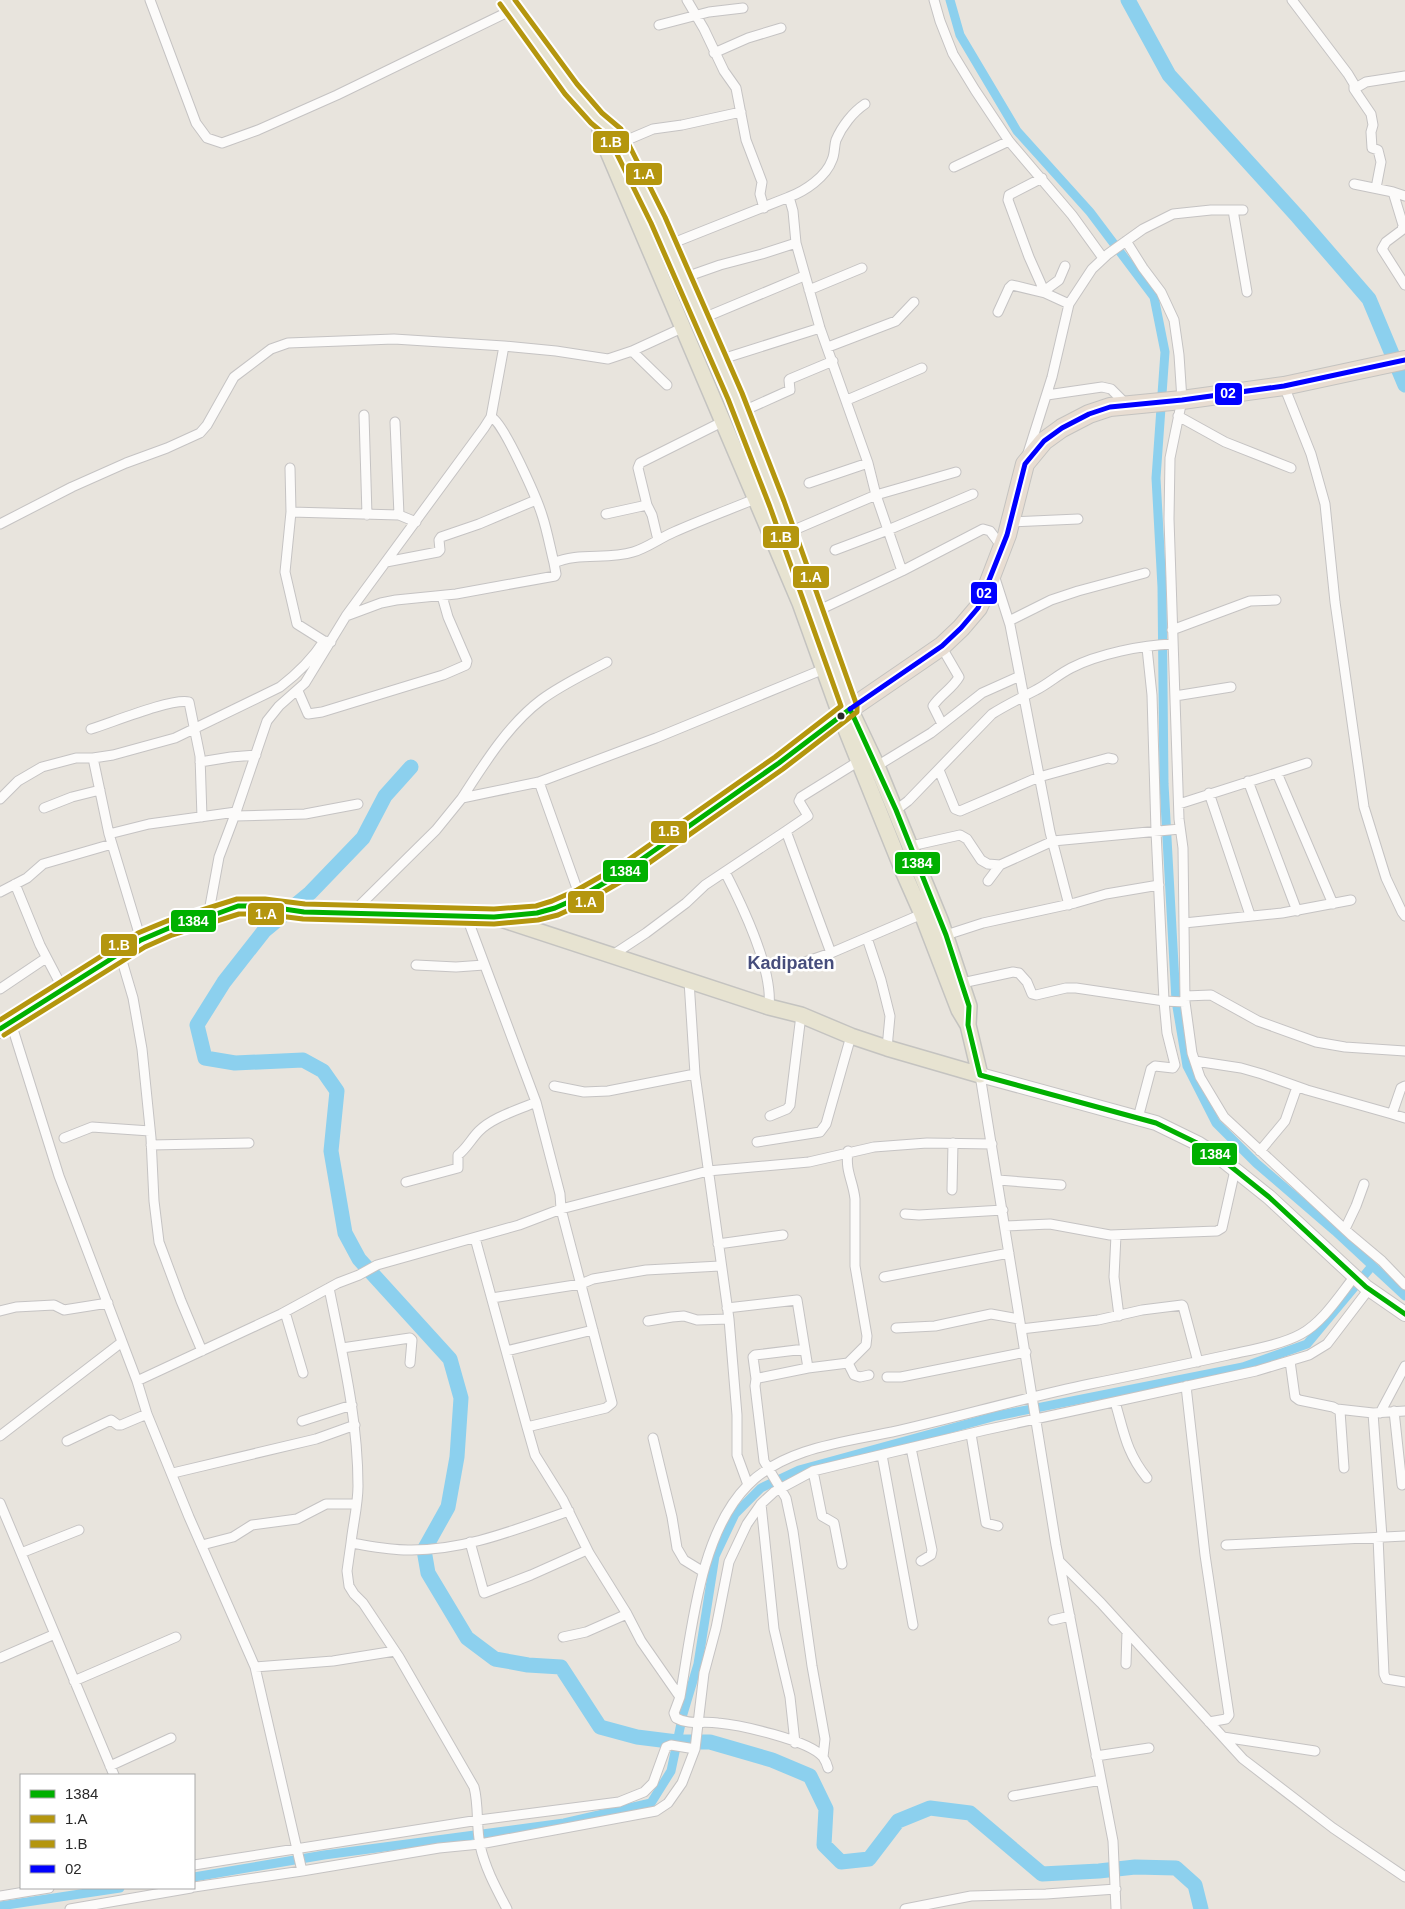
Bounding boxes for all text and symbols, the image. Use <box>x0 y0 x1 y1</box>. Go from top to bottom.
line badge: 1.B <box>592 130 630 154</box>
text: 1.B <box>600 134 622 150</box>
line badge: 1.A <box>625 162 663 186</box>
text: 1.A <box>633 166 655 182</box>
line badge: 02 <box>1214 382 1243 406</box>
text: 02 <box>1220 385 1236 401</box>
line badge: 1.B <box>762 525 800 549</box>
text: 1.B <box>770 529 792 545</box>
line badge: 1.A <box>792 565 830 589</box>
text: 1.A <box>800 569 822 585</box>
line badge: 02 <box>970 581 998 605</box>
text: 02 <box>976 585 992 601</box>
unlabelled marker <box>836 711 846 721</box>
line badge: 1.B <box>650 820 688 844</box>
text: 1.B <box>658 823 680 839</box>
line badge: 1384 <box>894 851 941 875</box>
text: 1384 <box>901 855 933 871</box>
line badge: 1384 <box>602 859 649 883</box>
text: 1384 <box>609 863 641 879</box>
line badge: 1.A <box>567 890 605 914</box>
text: 1.A <box>575 894 597 910</box>
line badge: 1.A <box>247 902 285 926</box>
text: 1.A <box>255 906 277 922</box>
line badge: 1384 <box>170 909 217 933</box>
text: 1384 <box>177 913 209 929</box>
line badge: 1.B <box>100 933 138 957</box>
text: 1.B <box>108 937 130 953</box>
district label: Kadipaten <box>747 953 835 973</box>
line badge: 1384 <box>1191 1142 1238 1166</box>
text: 1384 <box>1199 1146 1231 1162</box>
legend <box>20 1774 195 1889</box>
text: 1384 <box>65 1785 98 1802</box>
text: 1.A <box>65 1810 88 1827</box>
text: 1.B <box>65 1835 88 1852</box>
text: 02 <box>65 1860 82 1877</box>

